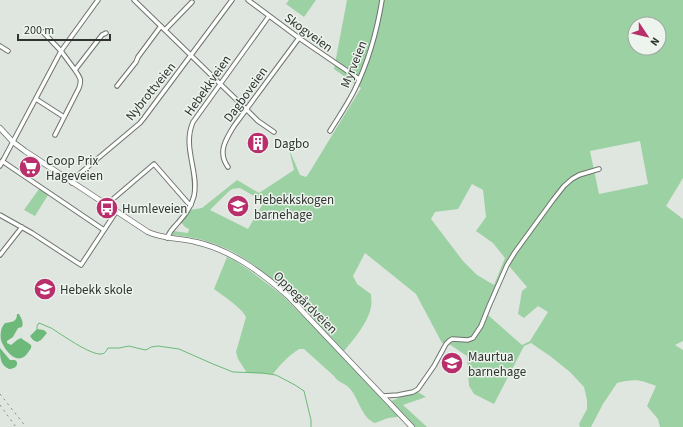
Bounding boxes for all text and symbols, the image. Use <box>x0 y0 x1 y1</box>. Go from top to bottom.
street label: Skogveien <box>281 9 336 57</box>
scale bar <box>18 16 110 42</box>
north arrow <box>627 16 667 56</box>
text: 200 m <box>24 22 54 39</box>
text: N <box>647 34 663 49</box>
street label: Myrveien <box>336 38 372 91</box>
street label: Hebekkveien <box>180 51 235 120</box>
street label: Nybrottveien <box>122 59 180 125</box>
street label: Dagboveien <box>220 63 272 126</box>
building icon: Dagbo <box>245 130 271 156</box>
place label: Dagbo <box>274 135 309 153</box>
place label: Coop Prix Hageveien <box>46 152 103 185</box>
supermarket icon: Coop Prix Hageveien <box>17 154 43 180</box>
place label: Hebekkskogen barnehage <box>254 191 334 224</box>
school or university icon: Hebekkskogen barnehage <box>225 193 251 219</box>
bus stop icon: Humleveien <box>94 195 120 221</box>
place label: Humleveien <box>122 200 187 218</box>
street label: Oppegårdveien <box>269 267 341 338</box>
school or university icon: Hebekk skole <box>32 276 58 302</box>
place label: Hebekk skole <box>60 281 133 299</box>
place label: Maurtua barnehage <box>468 348 526 381</box>
school or university icon: Maurtua barnehage <box>439 350 465 376</box>

